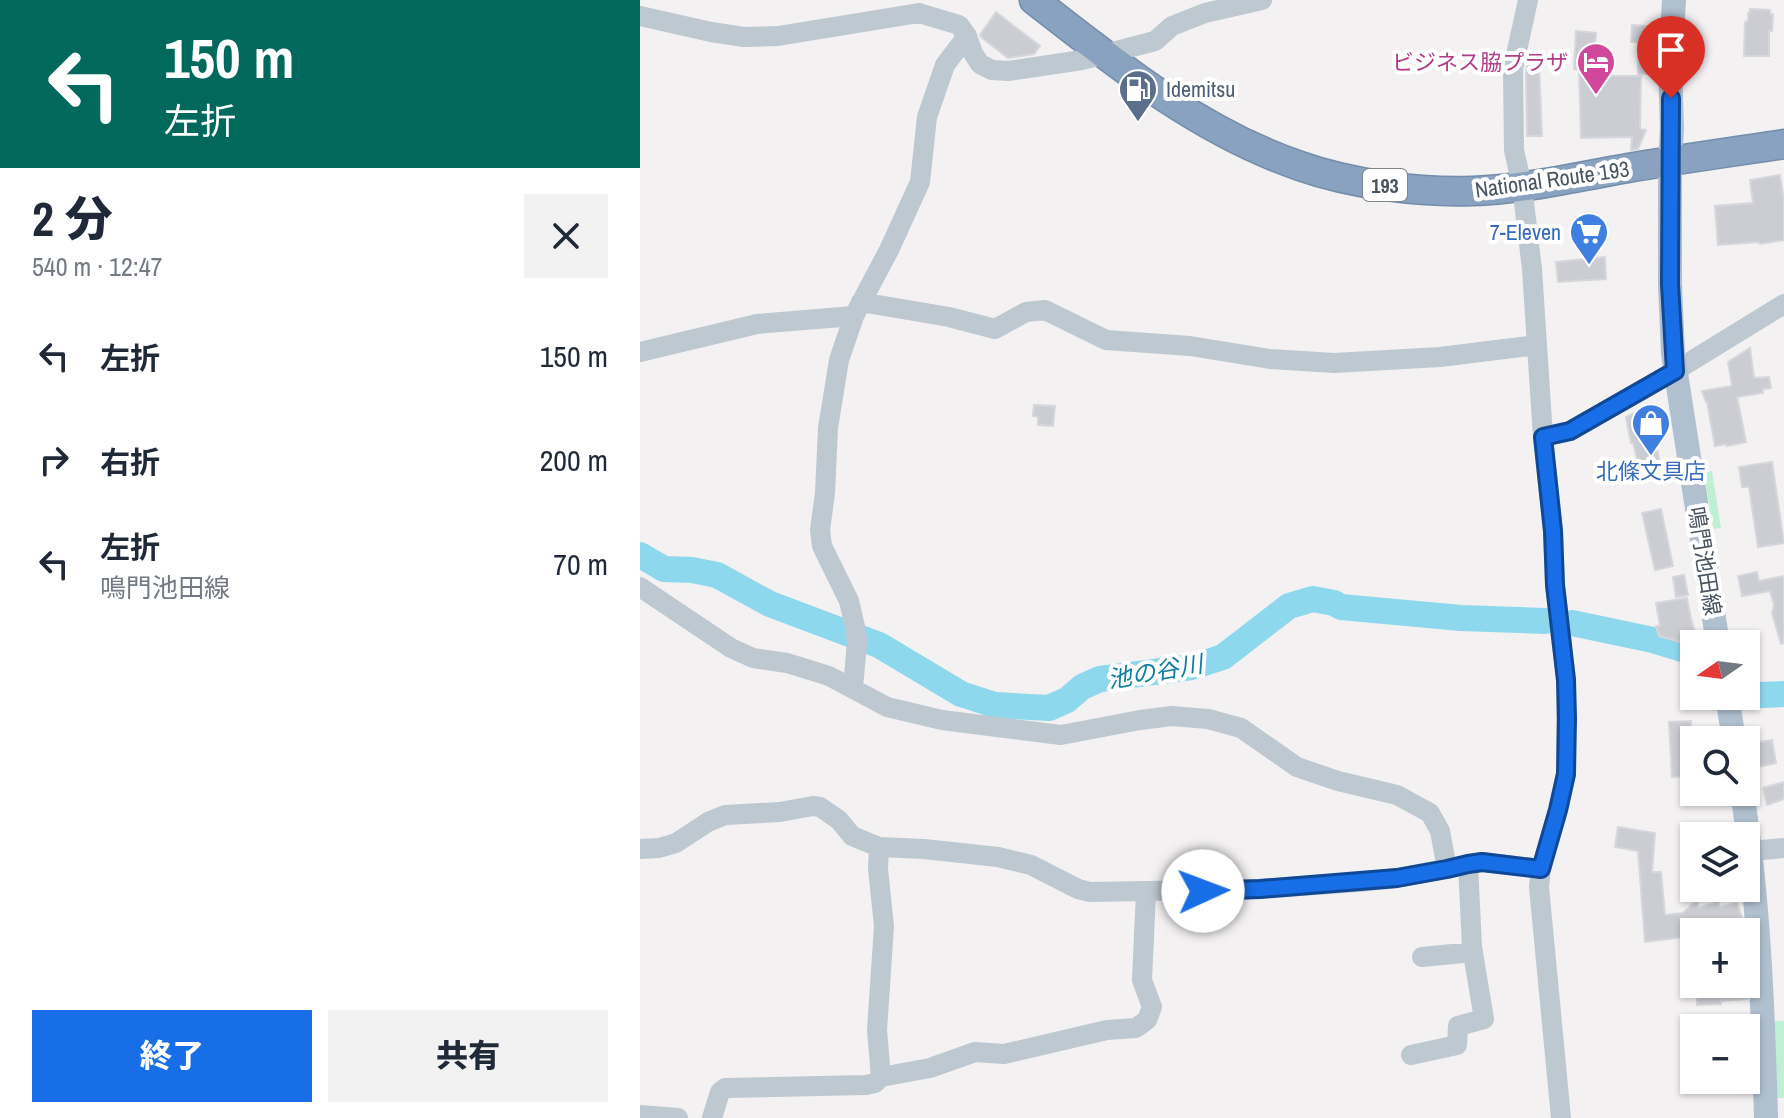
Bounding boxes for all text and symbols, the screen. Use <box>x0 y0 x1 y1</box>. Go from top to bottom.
pin <box>1637 16 1705 98</box>
text: 150 m <box>164 20 294 95</box>
icon: arrive <box>1649 28 1693 72</box>
icon: left <box>32 32 136 136</box>
hotel icon: ビジネス脇プラザ <box>1575 41 1617 96</box>
place label: ビジネス脇プラザ <box>1392 47 1568 77</box>
fuel station icon: Idemitsu <box>1117 68 1159 123</box>
place label: Idemitsu <box>1166 74 1235 104</box>
text: 左折 <box>164 97 236 145</box>
street label: National Route 193 <box>1473 153 1631 205</box>
road number: 193 <box>1363 169 1407 201</box>
text: 2 分 <box>32 186 113 251</box>
button: close <box>524 194 608 278</box>
supermarket icon: 7-Eleven <box>1568 211 1610 266</box>
place label: 7-Eleven <box>1490 217 1561 247</box>
text: 540 m · 12:47 <box>32 249 162 284</box>
icon: left <box>32 334 76 378</box>
text: 150 m <box>540 336 608 376</box>
text: 左折 <box>100 338 160 378</box>
shop icon: 北條文具店 <box>1630 402 1672 457</box>
icon: right <box>32 438 76 482</box>
text: 200 m <box>540 440 608 480</box>
text: 右折 <box>100 442 160 482</box>
place label: 北條文具店 <box>1596 456 1706 486</box>
street label: 鳴門池田線 <box>1682 504 1728 618</box>
text: 左折 <box>100 527 160 567</box>
icon: left <box>32 542 76 586</box>
text: 70 m <box>553 544 608 584</box>
text: 鳴門池田線 <box>100 570 230 605</box>
north arrow <box>1680 630 1760 710</box>
map controls <box>1680 630 1760 1094</box>
water label: 池の谷川 <box>1105 646 1208 695</box>
button: search <box>1680 726 1760 806</box>
button: layers <box>1680 822 1760 902</box>
position arrow <box>1161 849 1245 933</box>
button: + <box>1680 918 1760 998</box>
button: 終了 <box>32 1010 312 1102</box>
button: 共有 <box>328 1010 608 1102</box>
button: − <box>1680 1014 1760 1094</box>

